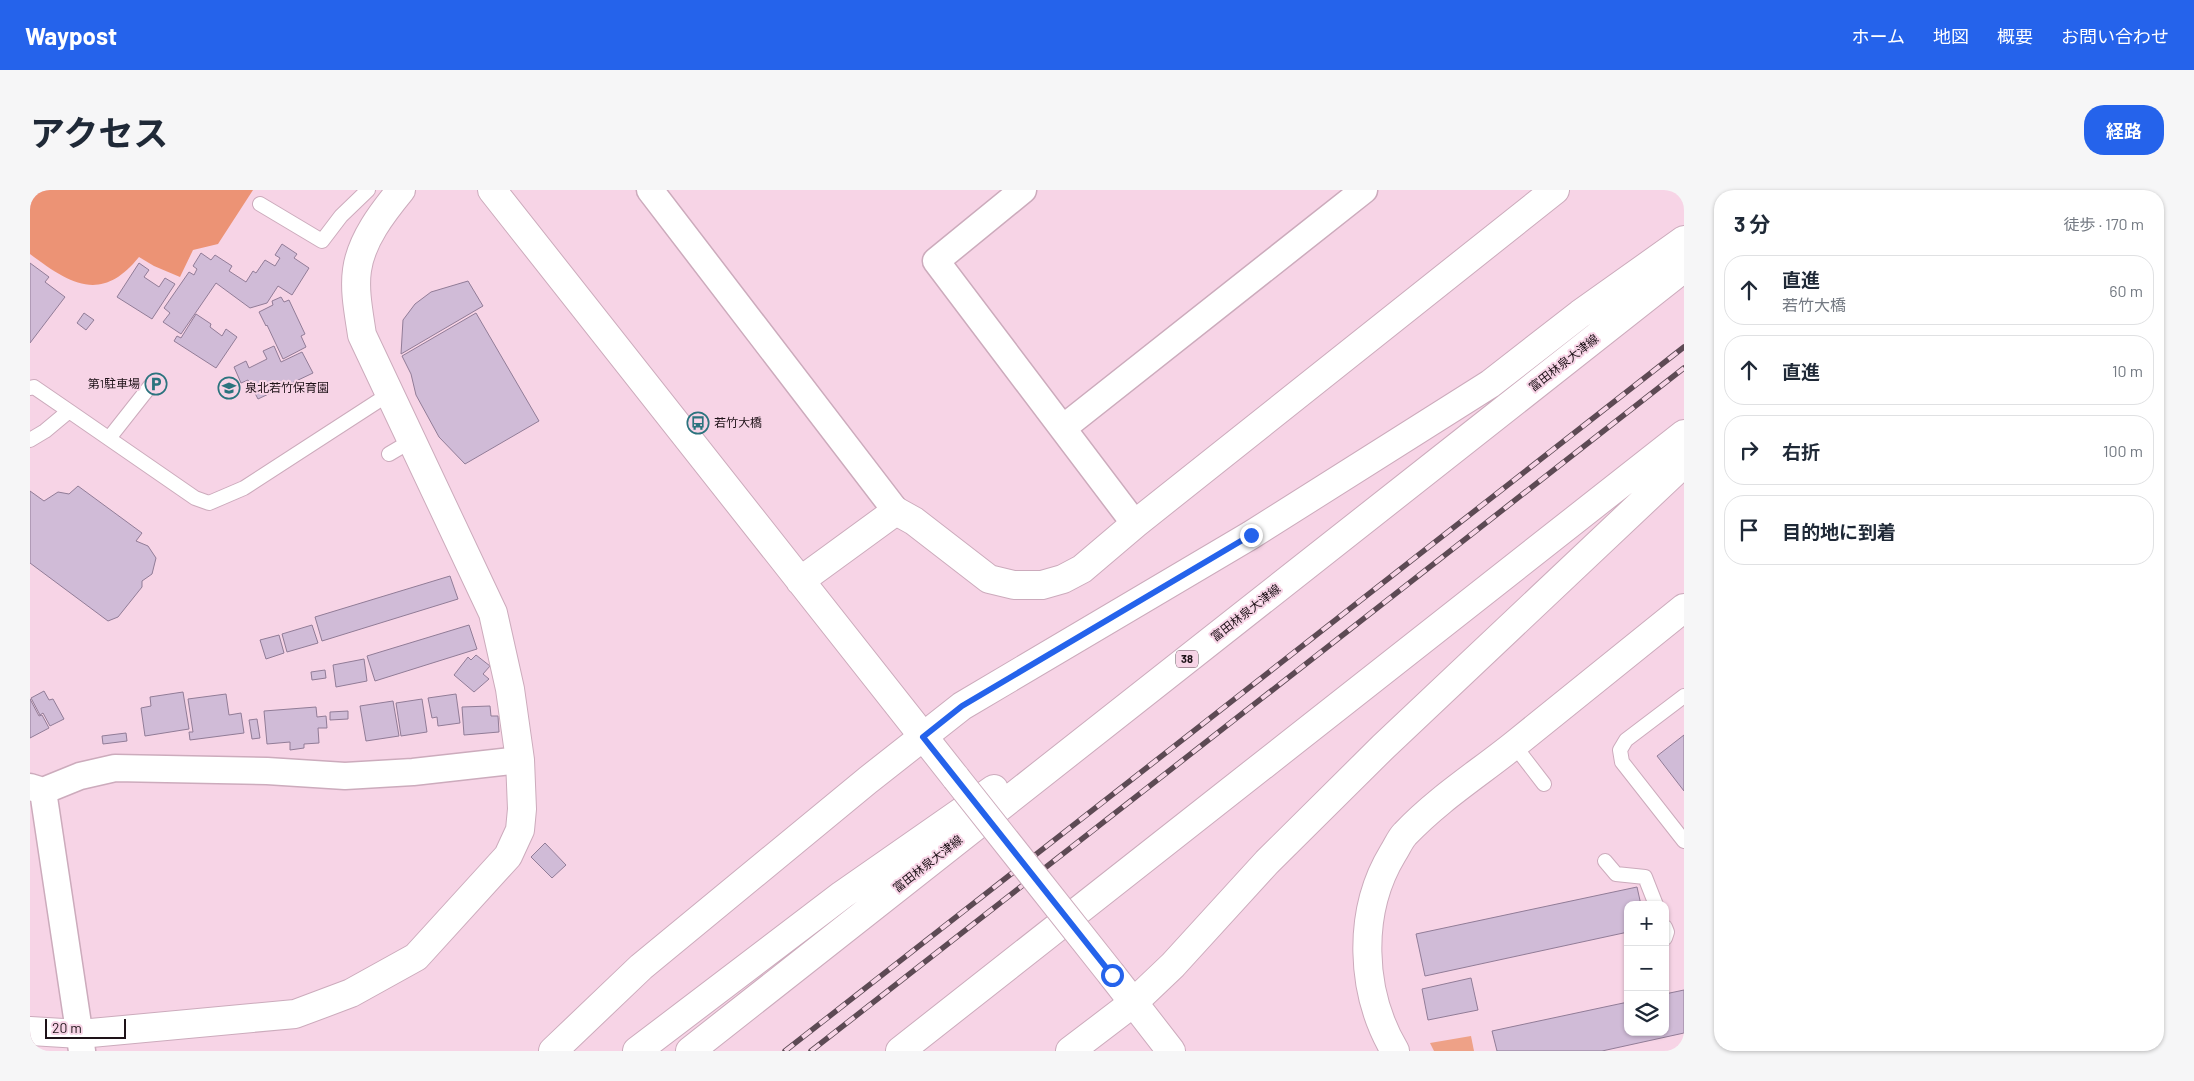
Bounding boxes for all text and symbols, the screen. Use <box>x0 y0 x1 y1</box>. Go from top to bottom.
text: Waypost <box>25 21 117 50</box>
text: ホーム <box>1852 25 1905 47</box>
text: 地図 <box>1933 25 1969 47</box>
text: 概要 <box>1997 25 2033 47</box>
text: お問い合わせ <box>2061 25 2169 47</box>
button: 経路 <box>2084 105 2164 155</box>
text: アクセス <box>30 111 168 153</box>
text: 3 分 <box>1734 211 1771 236</box>
text: 徒歩 · 170 m <box>2064 214 2144 233</box>
text: 直進 <box>1782 268 1820 291</box>
icon: ahead <box>1735 276 1763 304</box>
text: 60 m <box>2109 281 2143 300</box>
text: 若竹大橋 <box>1782 295 1846 314</box>
street label: 富田林泉大津線 <box>1526 331 1601 394</box>
icon: ahead <box>1735 356 1763 384</box>
text: 直進 <box>1782 360 1820 383</box>
text: 10 m <box>2112 361 2143 380</box>
parking icon: 第1駐車場 <box>144 372 168 396</box>
place label: 第1駐車場 <box>88 376 140 390</box>
school or university icon: 泉北若竹保育園 <box>217 376 241 400</box>
place label: 泉北若竹保育園 <box>245 380 329 394</box>
bus stop icon: 若竹大橋 <box>686 411 710 435</box>
place label: 若竹大橋 <box>714 415 762 429</box>
icon: right <box>1735 436 1763 464</box>
text: 右折 <box>1782 440 1820 463</box>
text: 100 m <box>2103 441 2143 460</box>
icon: arrive <box>1735 516 1763 544</box>
text: 目的地に到着 <box>1782 520 1896 543</box>
route end <box>1240 524 1263 547</box>
street label: 富田林泉大津線 <box>1208 581 1283 644</box>
road number: 38 <box>1176 650 1198 668</box>
street label: 富田林泉大津線 <box>890 832 965 895</box>
map controls <box>1624 901 1669 1036</box>
button: + <box>1624 901 1669 946</box>
button: − <box>1624 946 1669 991</box>
route start <box>1101 964 1124 987</box>
button: layers <box>1624 991 1669 1036</box>
scale bar <box>45 1016 126 1039</box>
text: 20 m <box>52 1019 82 1036</box>

